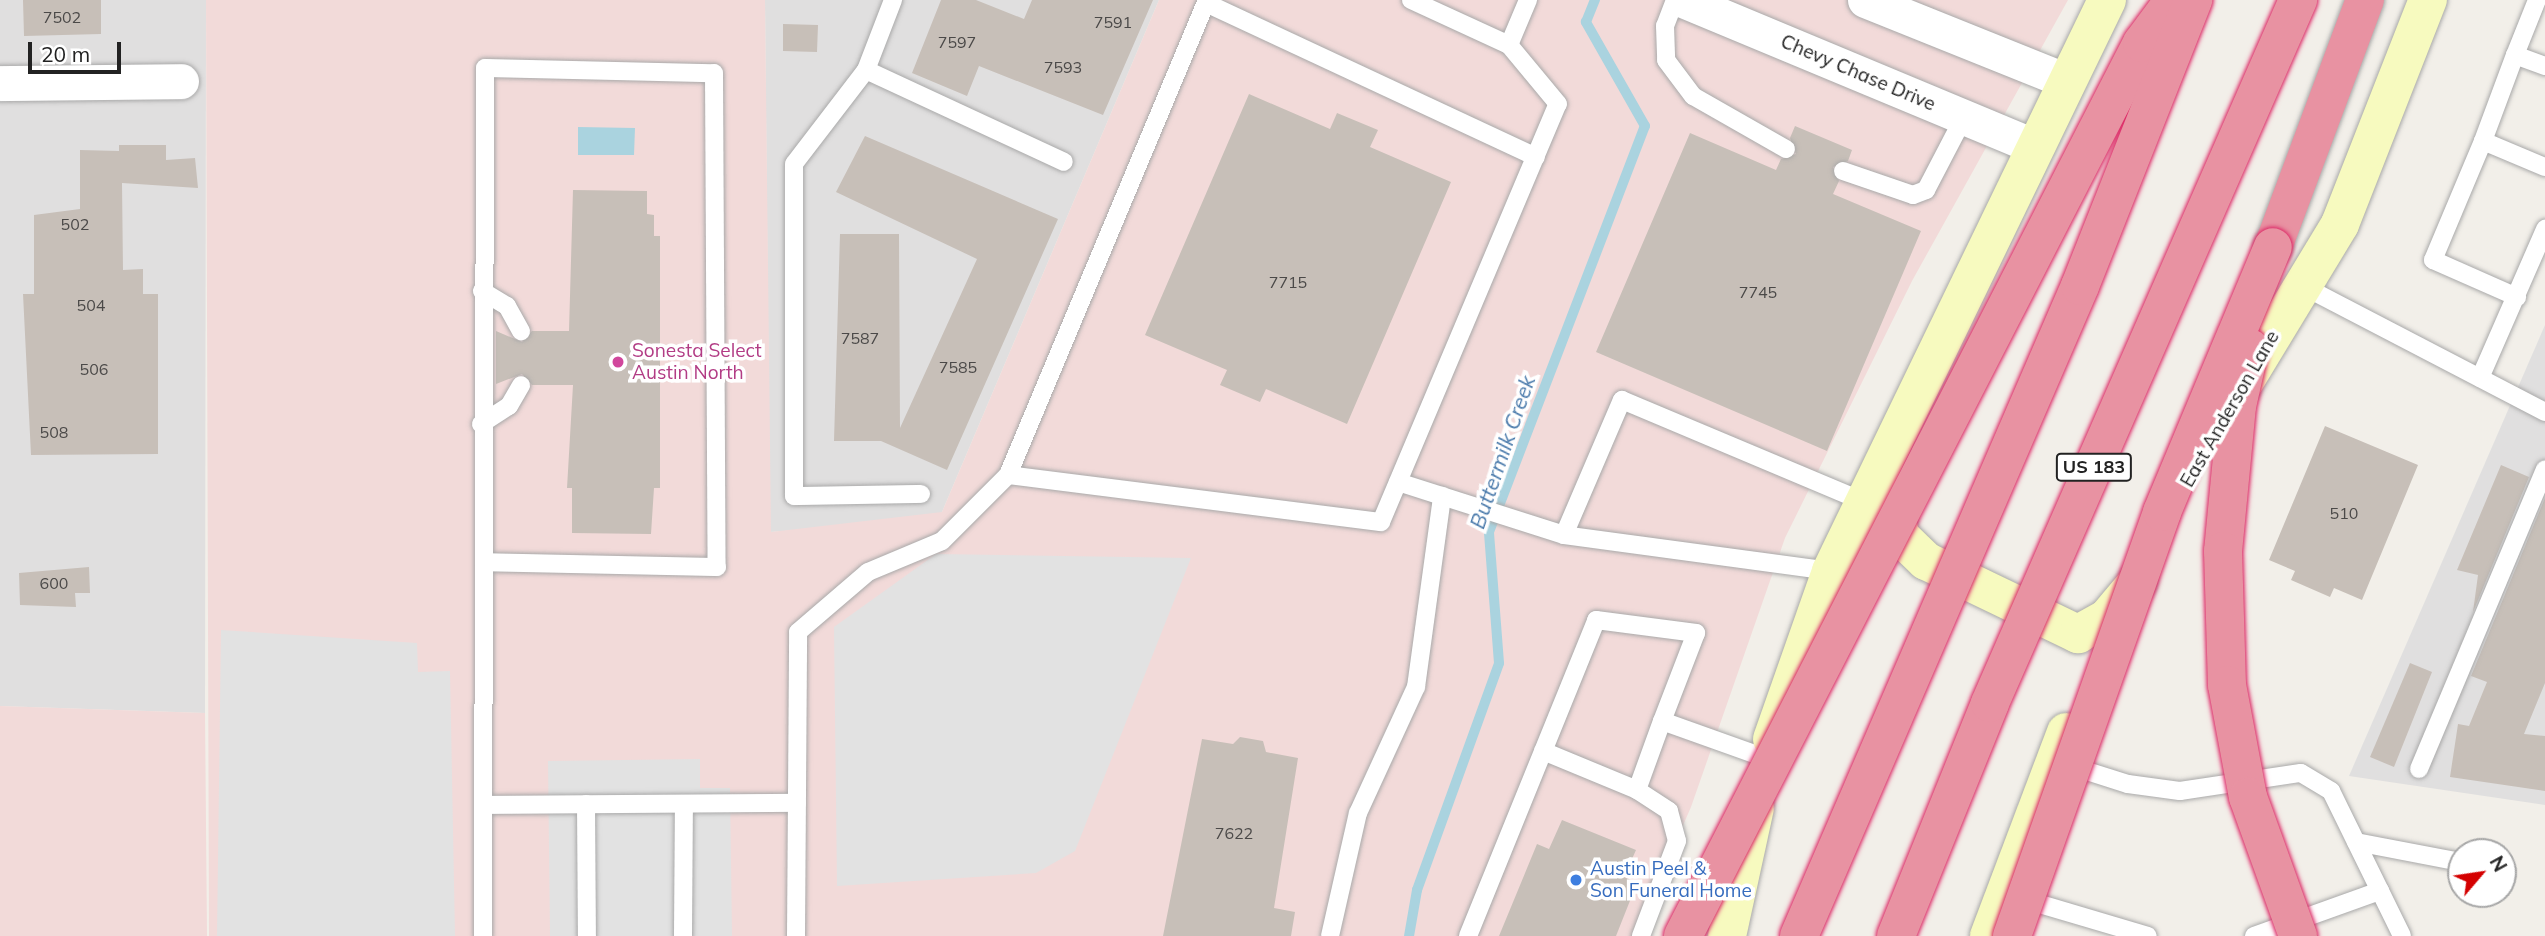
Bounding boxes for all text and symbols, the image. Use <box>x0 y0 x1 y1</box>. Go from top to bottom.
house number: 7502 <box>43 7 81 27</box>
house number: 7591 <box>1094 12 1132 32</box>
scale bar <box>32 28 124 72</box>
street label: Chevy Chase Drive <box>1777 30 1939 116</box>
house number: 7597 <box>938 32 976 52</box>
text: 20 m <box>41 41 90 67</box>
house number: 7593 <box>1044 57 1082 77</box>
house number: 502 <box>61 214 89 234</box>
house number: 7715 <box>1269 272 1307 292</box>
house number: 7745 <box>1739 282 1777 302</box>
house number: 504 <box>77 295 105 315</box>
street label: East Anderson Lane <box>2176 327 2284 491</box>
house number: 7587 <box>841 328 879 348</box>
place label: Sonesta Select Austin North <box>632 340 762 384</box>
marker: Sonesta Select Austin North <box>610 354 626 370</box>
house number: 7585 <box>939 357 977 377</box>
house number: 506 <box>80 359 108 379</box>
water label: Buttermilk Creek <box>1464 372 1540 532</box>
house number: 508 <box>40 422 68 442</box>
road number: US 183 <box>2056 452 2132 481</box>
house number: 510 <box>2330 503 2358 523</box>
house number: 600 <box>40 573 68 593</box>
house number: 7622 <box>1215 823 1253 843</box>
north arrow <box>2447 838 2517 908</box>
text: N <box>2485 852 2513 876</box>
place label: Austin Peel & Son Funeral Home <box>1590 858 1752 902</box>
marker: Austin Peel & Son Funeral Home <box>1568 872 1584 888</box>

